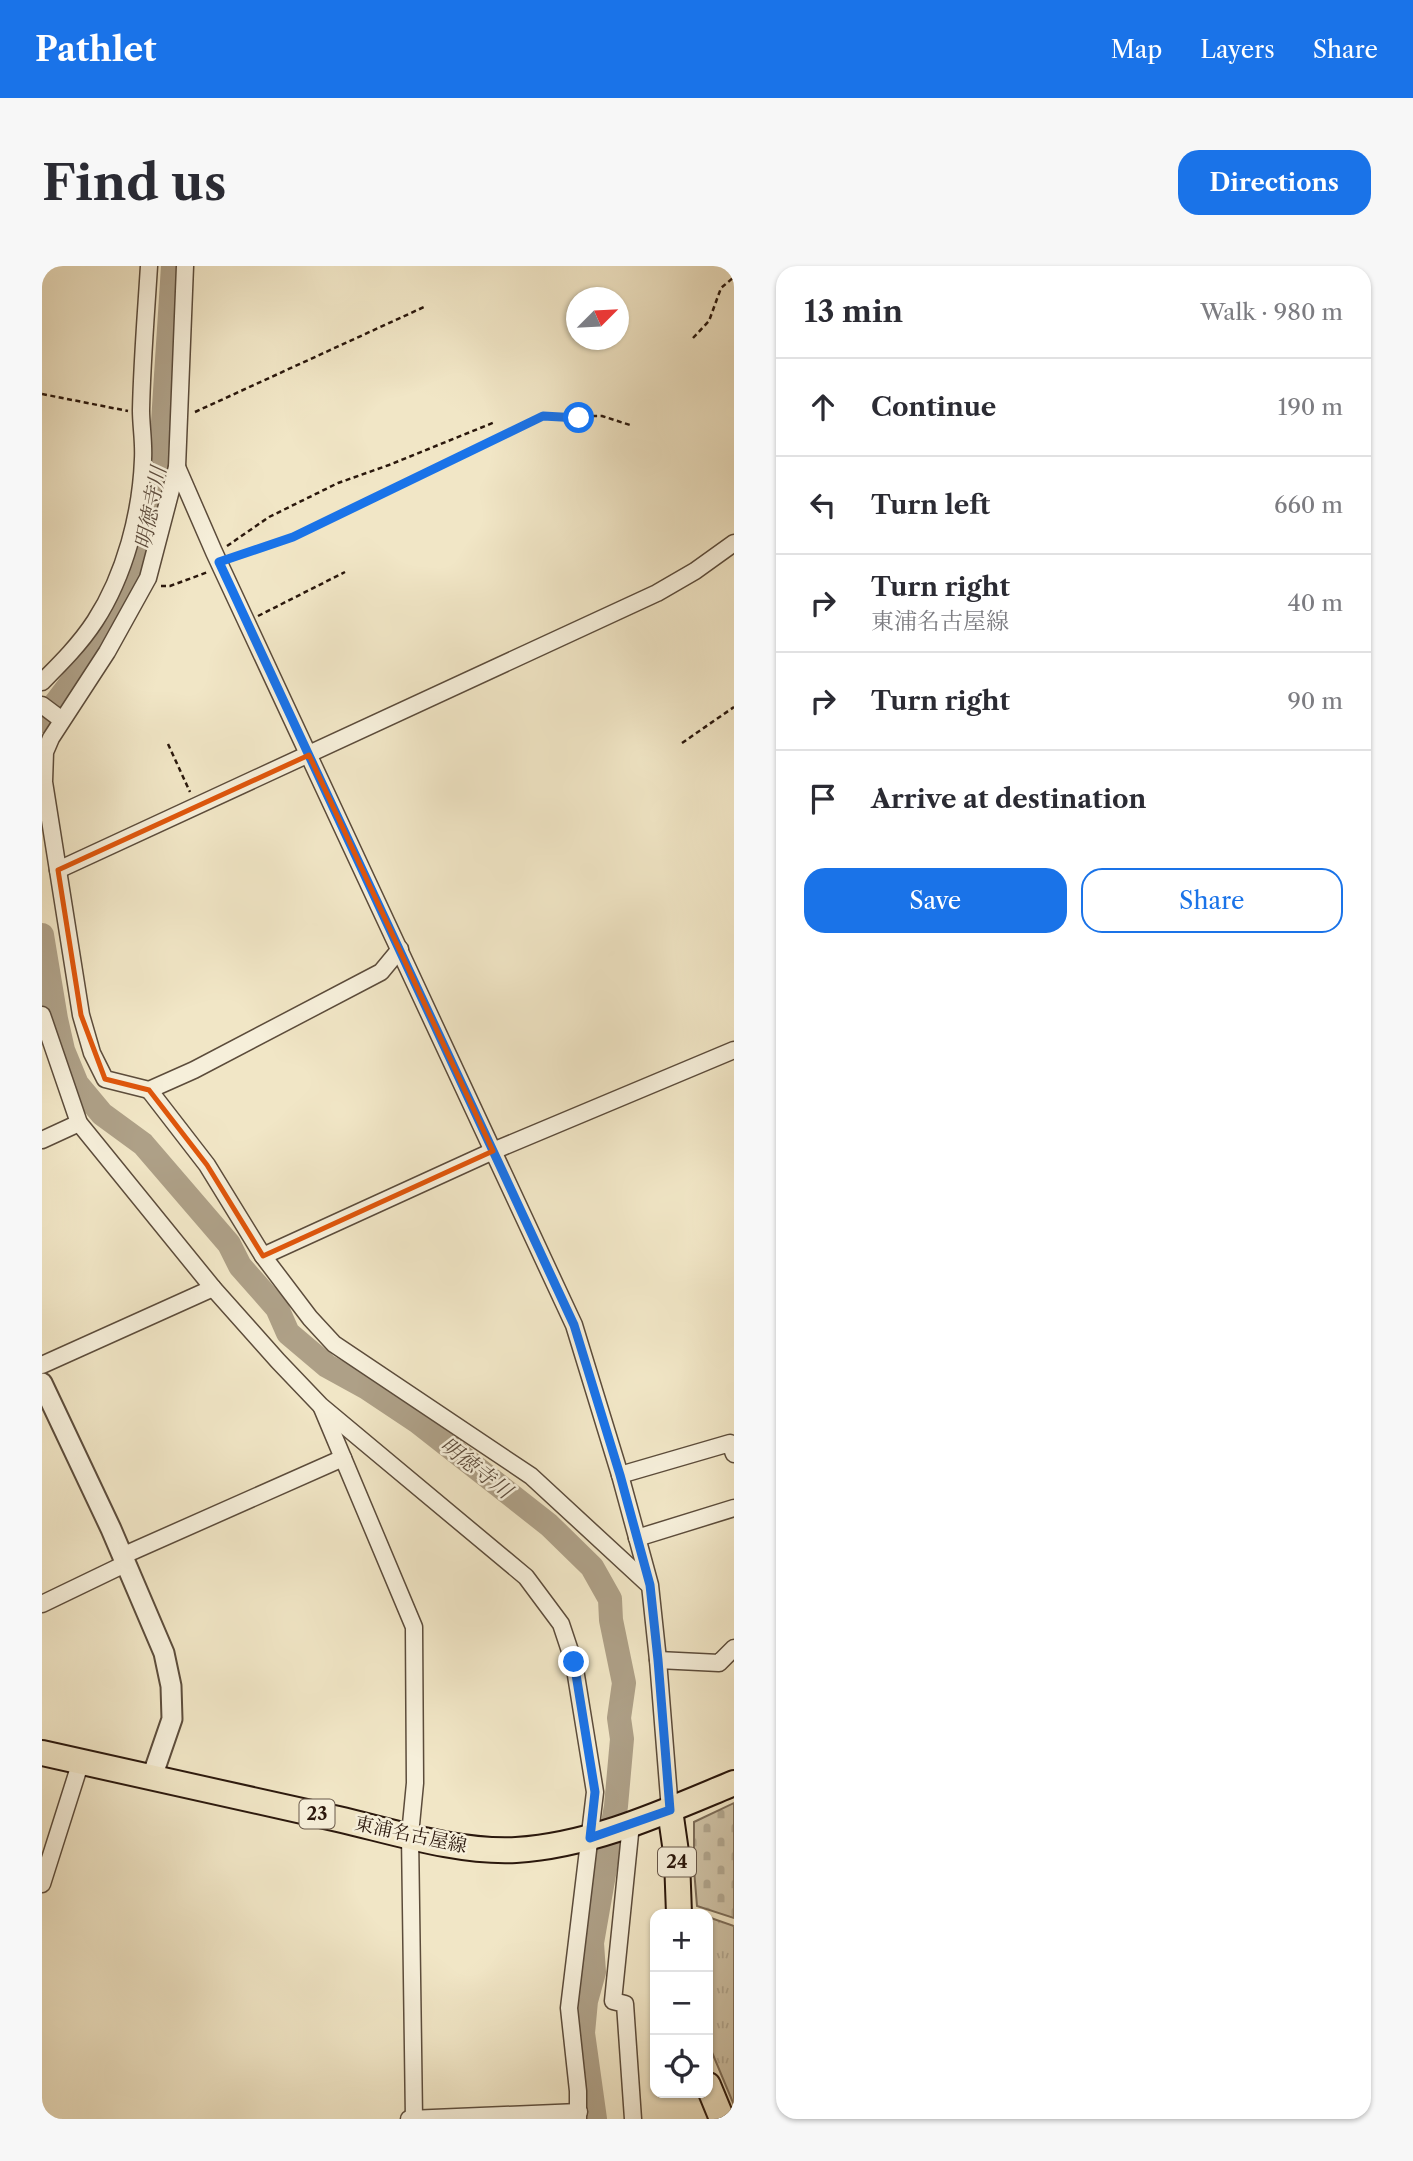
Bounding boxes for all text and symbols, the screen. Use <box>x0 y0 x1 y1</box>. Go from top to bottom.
text: Pathlet <box>35 29 157 70</box>
text: Map <box>1111 35 1162 64</box>
text: Layers <box>1200 35 1275 64</box>
text: Share <box>1313 35 1378 64</box>
button: Directions <box>1178 150 1371 215</box>
text: Find us <box>42 152 226 213</box>
north arrow <box>566 287 629 350</box>
text: 13 min <box>804 293 903 330</box>
text: Walk · 980 m <box>1200 298 1343 326</box>
icon: ahead <box>804 388 842 426</box>
text: Continue <box>871 391 996 423</box>
text: 190 m <box>1278 393 1343 421</box>
route start <box>563 402 594 433</box>
water label: 明徳寺川 <box>130 462 171 552</box>
icon: left <box>804 486 842 524</box>
text: Turn left <box>871 489 990 521</box>
text: 660 m <box>1274 491 1343 519</box>
text: Turn right <box>871 571 1010 603</box>
icon: right <box>804 584 842 622</box>
text: 40 m <box>1288 589 1343 617</box>
text: 東浦名古屋線 <box>871 607 1009 635</box>
icon: right <box>804 682 842 720</box>
text: Turn right <box>871 685 1010 717</box>
text: 90 m <box>1287 687 1343 715</box>
icon: arrive <box>804 780 842 818</box>
text: Arrive at destination <box>871 783 1146 815</box>
button: Save <box>804 868 1067 933</box>
button: Share <box>1081 868 1343 933</box>
water label: 明徳寺川 <box>436 1432 519 1505</box>
route end <box>558 1646 589 1677</box>
road number: 23 <box>300 1800 334 1828</box>
street label: 東浦名古屋線 <box>353 1811 469 1858</box>
road number: 24 <box>658 1848 696 1876</box>
map controls <box>650 1909 713 2098</box>
button: + <box>650 1909 713 1972</box>
button: − <box>650 1972 713 2035</box>
button: locate <box>650 2035 713 2098</box>

